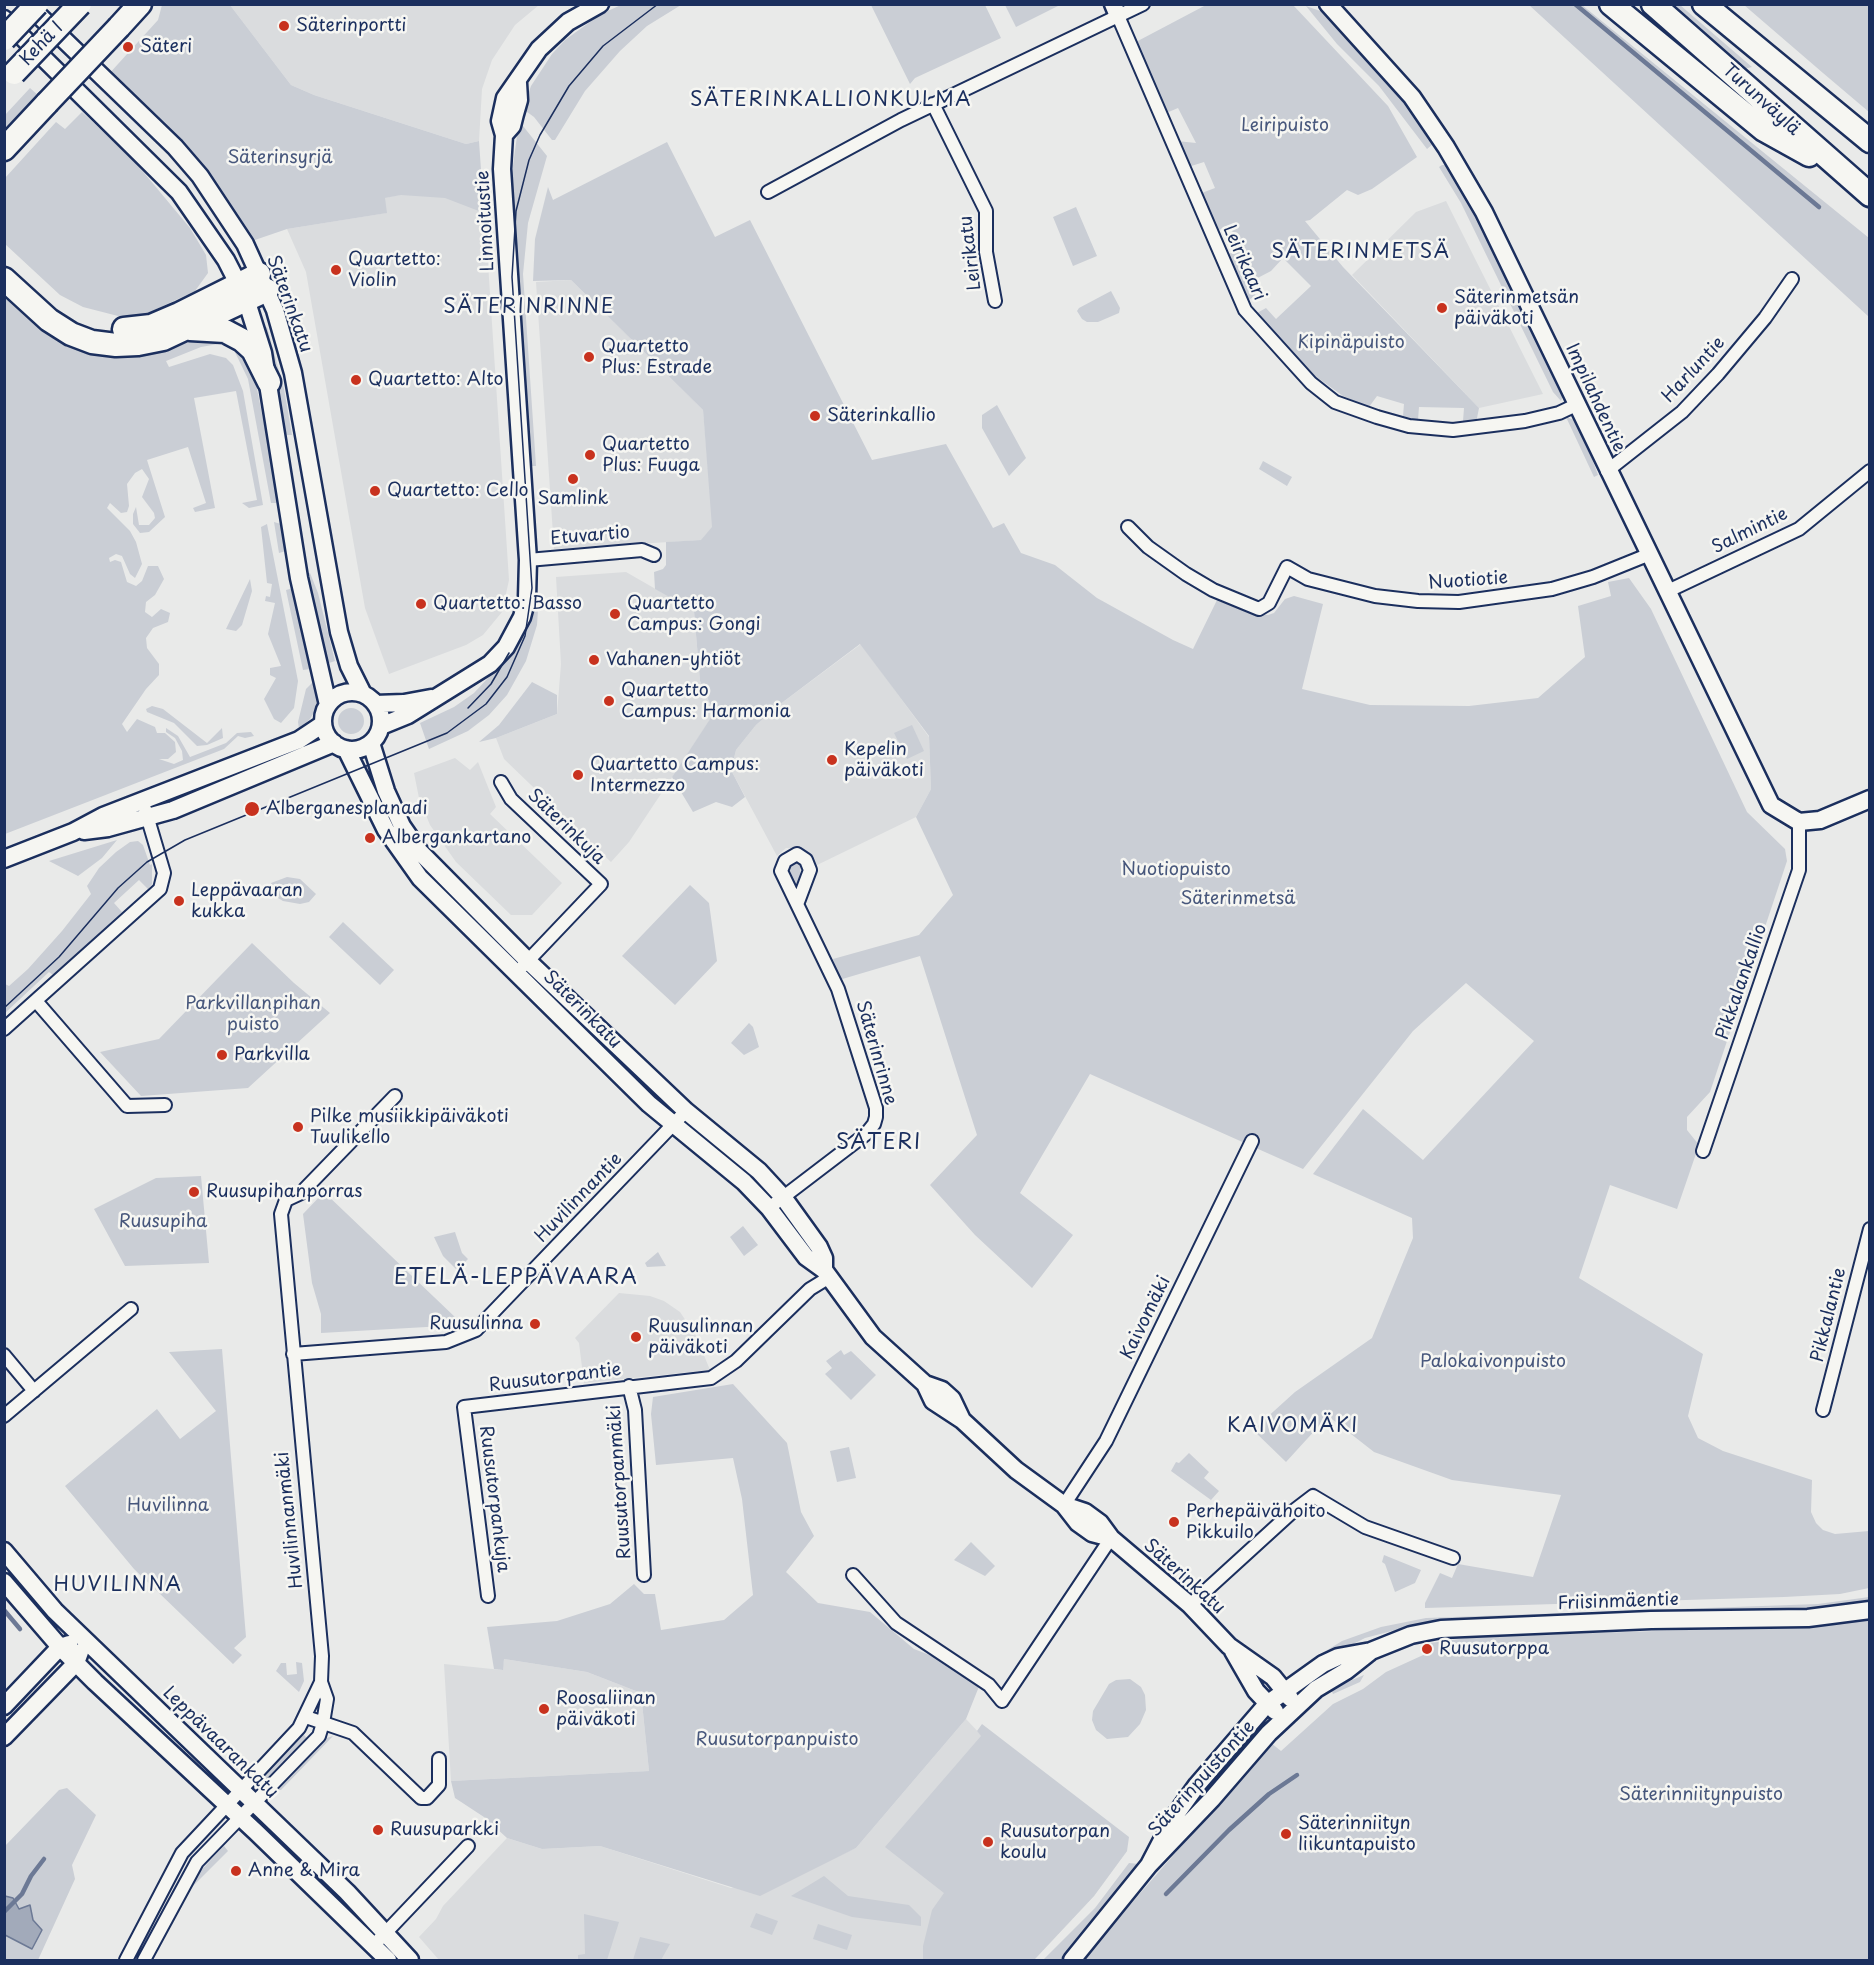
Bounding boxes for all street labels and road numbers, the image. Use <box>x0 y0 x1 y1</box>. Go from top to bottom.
street label: Kehä I <box>16 17 68 71</box>
street label: Turunväylä <box>1718 60 1804 140</box>
street label: Linnoitustie <box>473 170 499 272</box>
street label: Leirikatu <box>956 214 986 292</box>
street label: Leirikaari <box>1218 222 1270 304</box>
street label: Säterinkatu <box>261 252 317 356</box>
street label: Harluntie <box>1658 333 1730 407</box>
street label: Impilahdentie <box>1560 340 1630 456</box>
street label: Salmintie <box>1708 503 1792 559</box>
street label: Etuvartio <box>549 522 631 550</box>
street label: Nuotiotie <box>1427 567 1509 595</box>
street label: Säterinkuja <box>523 785 609 869</box>
street label: Pikkalankallio <box>1712 921 1772 1043</box>
street label: Säterinkatu <box>538 966 626 1054</box>
street label: Säterinrinne <box>851 998 901 1108</box>
street label: Huvilinnantie <box>531 1149 627 1247</box>
street label: Pikkalantie <box>1807 1266 1851 1364</box>
street label: Kaivomäki <box>1117 1273 1175 1363</box>
street label: Ruusutorpantie <box>488 1359 622 1397</box>
street label: Ruusutorpanmäki <box>604 1404 636 1560</box>
street label: Ruusutorpankuja <box>474 1424 514 1574</box>
street label: Huvilinnanmäki <box>272 1450 308 1590</box>
street label: Säterinkatu <box>1139 1535 1229 1619</box>
street label: Friisinmäentie <box>1557 1589 1679 1615</box>
street label: Leppävaarankatu <box>158 1682 282 1804</box>
street label: Säterinpuistontie <box>1144 1717 1260 1841</box>

